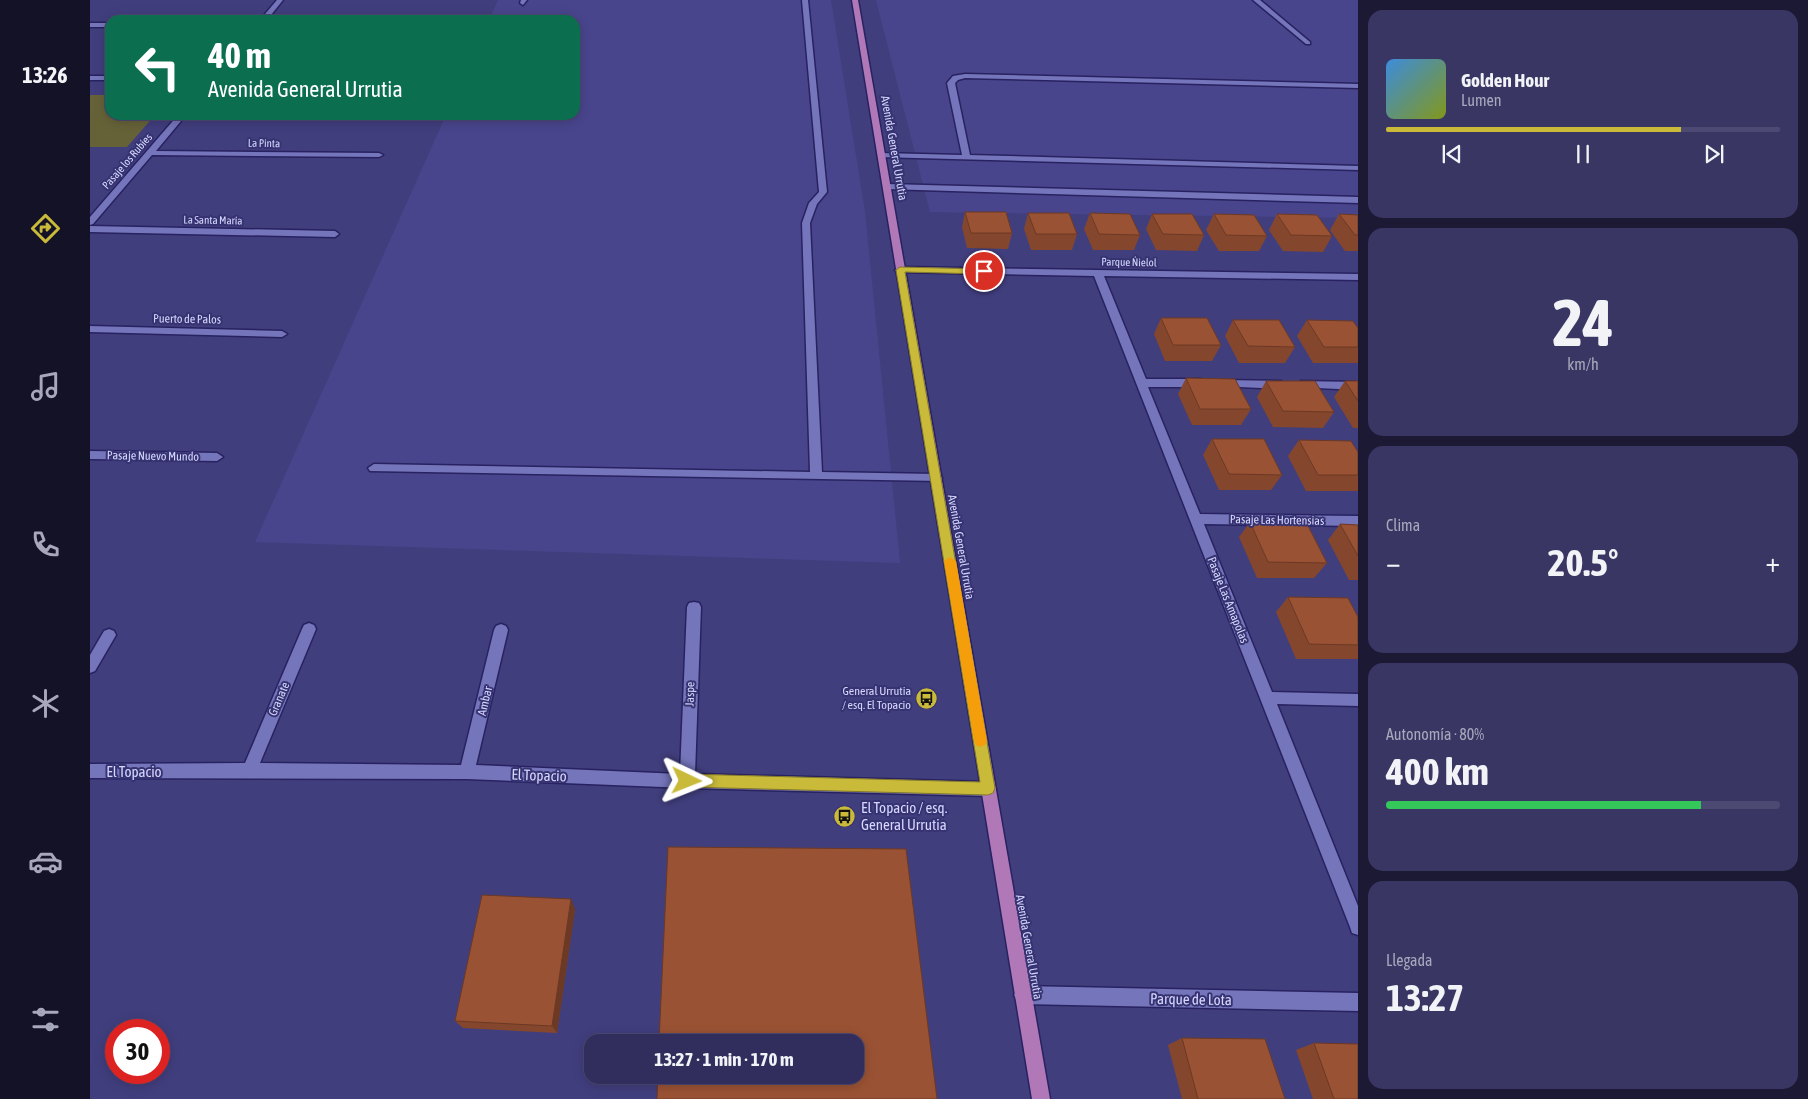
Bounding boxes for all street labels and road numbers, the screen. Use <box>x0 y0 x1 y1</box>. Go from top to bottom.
street label: Avenida General Urrutia <box>878 94 910 202</box>
street label: Pasaje los Rubíes <box>100 131 154 191</box>
street label: La Pinta <box>248 137 280 149</box>
street label: La Santa María <box>183 213 243 227</box>
street label: Parque Ńielol <box>1101 256 1157 268</box>
street label: Puerto de Palos <box>153 311 221 327</box>
street label: Pasaje Nuevo Mundo <box>107 448 200 464</box>
street label: Avenida General Urrutia <box>945 493 977 601</box>
street label: Pasaje Las Hortensias <box>1230 512 1324 528</box>
street label: Pasaje Las Amapolas <box>1204 555 1252 645</box>
street label: Granate <box>266 680 292 718</box>
street label: Jaspe <box>683 681 697 707</box>
street label: Ambar <box>475 685 495 717</box>
street label: El Topacio <box>106 763 162 780</box>
street label: El Topacio <box>511 766 567 784</box>
street label: Avenida General Urrutia <box>1013 893 1045 1001</box>
street label: Parque de Lota <box>1150 990 1232 1008</box>

